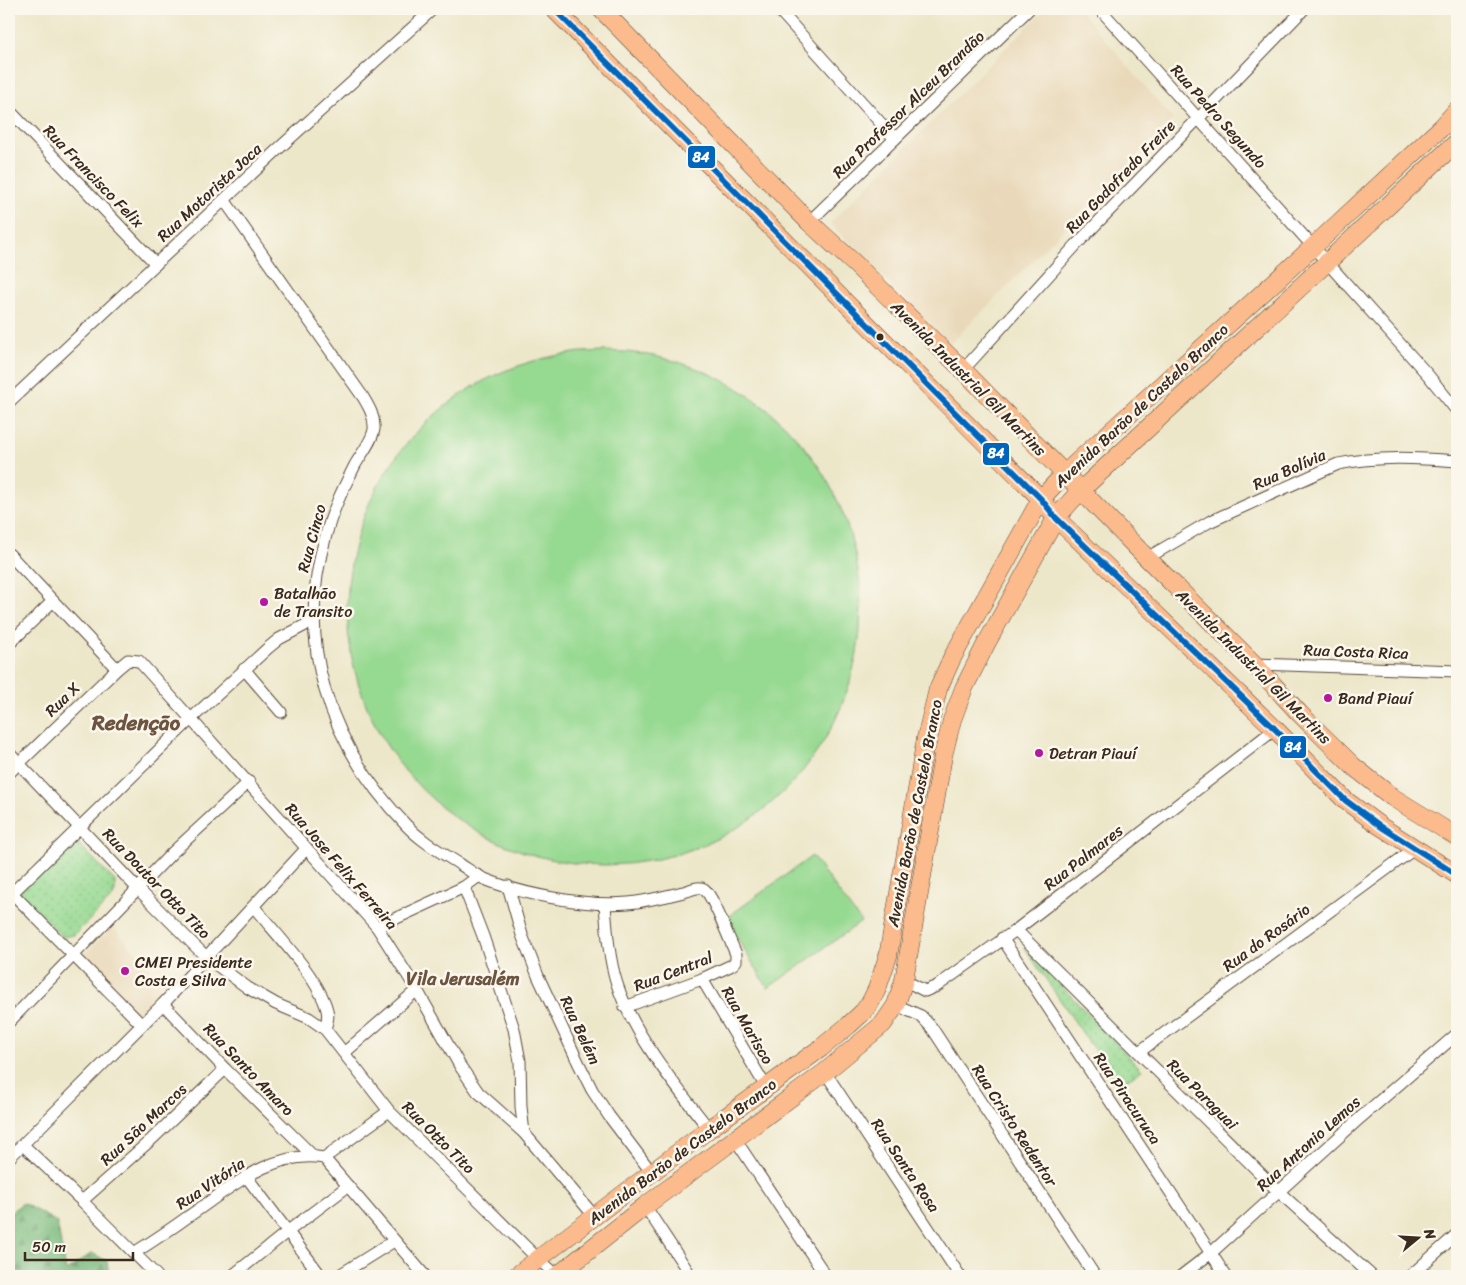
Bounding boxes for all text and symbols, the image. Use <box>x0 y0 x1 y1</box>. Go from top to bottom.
street label: Rua Professor Alceu Brandão <box>825 23 992 185</box>
street label: Rua Pedro Segundo <box>1163 57 1274 176</box>
street label: Rua Godofredo Freire <box>1058 112 1183 240</box>
street label: Rua Francisco Felix <box>36 117 152 236</box>
street label: Rua Motorista Joca <box>150 135 270 249</box>
line badge: 84 <box>687 145 716 169</box>
text: 84 <box>691 145 710 170</box>
street label: Avenida Industrial Gil Martins <box>883 293 1054 464</box>
street label: Avenida Barão de Castelo Branco <box>1046 316 1236 495</box>
unlabelled marker <box>875 332 885 342</box>
street label: Rua Bolívia <box>1248 440 1331 498</box>
text: 84 <box>986 441 1005 466</box>
line badge: 84 <box>982 442 1010 466</box>
street label: Rua Cinco <box>288 501 334 576</box>
place label: Batalhão de Transito <box>274 579 352 626</box>
street label: Avenida Industrial Gil Martins <box>1168 581 1339 752</box>
marker: Batalhão de Transito <box>258 596 270 608</box>
street label: Rua Costa Rica <box>1303 635 1409 668</box>
street label: Rua X <box>38 674 87 724</box>
place label: Band Piauí <box>1338 684 1415 713</box>
marker: Band Piauí <box>1322 692 1334 704</box>
street label: Avenida Barão de Castelo Branco <box>878 697 951 930</box>
district label: Redenção <box>91 704 181 742</box>
line badge: 84 <box>1279 735 1307 759</box>
text: 84 <box>1283 735 1302 760</box>
place label: Detran Piauí <box>1049 739 1139 768</box>
marker: Detran Piauí <box>1033 747 1045 759</box>
street label: Rua Jose Felix Ferreira <box>278 796 405 937</box>
street label: Rua Palmares <box>1037 816 1130 898</box>
street label: Rua Doutor Otto Tito <box>95 821 218 946</box>
street label: Rua do Rosário <box>1216 895 1317 979</box>
street label: Rua Central <box>629 943 717 1000</box>
place label: CMEI Presidente Costa e Silva <box>135 948 252 995</box>
district label: Vila Jerusalém <box>406 963 520 995</box>
marker: CMEI Presidente Costa e Silva <box>119 965 131 977</box>
street label: Rua Marisco <box>713 980 782 1070</box>
street label: Rua Belém <box>552 991 609 1070</box>
street label: Rua Santo Amaro <box>196 1015 301 1123</box>
street label: Rua Piracuruca <box>1086 1046 1169 1151</box>
street label: Rua Paraguai <box>1160 1052 1246 1137</box>
street label: Rua Cristo Redentor <box>964 1058 1066 1194</box>
street label: Avenida Barão de Castelo Branco <box>581 1070 783 1233</box>
street label: Rua São Marcos <box>93 1076 194 1173</box>
street label: Rua Antonio Lemos <box>1249 1088 1368 1199</box>
street label: Rua Otto Tito <box>395 1094 482 1181</box>
street label: Rua Santa Rosa <box>863 1112 948 1218</box>
street label: Rua Vitória <box>170 1149 252 1217</box>
north arrow <box>1394 1212 1444 1262</box>
text: N <box>1416 1225 1443 1243</box>
scale bar <box>25 1230 132 1262</box>
text: 50 m <box>32 1234 67 1260</box>

